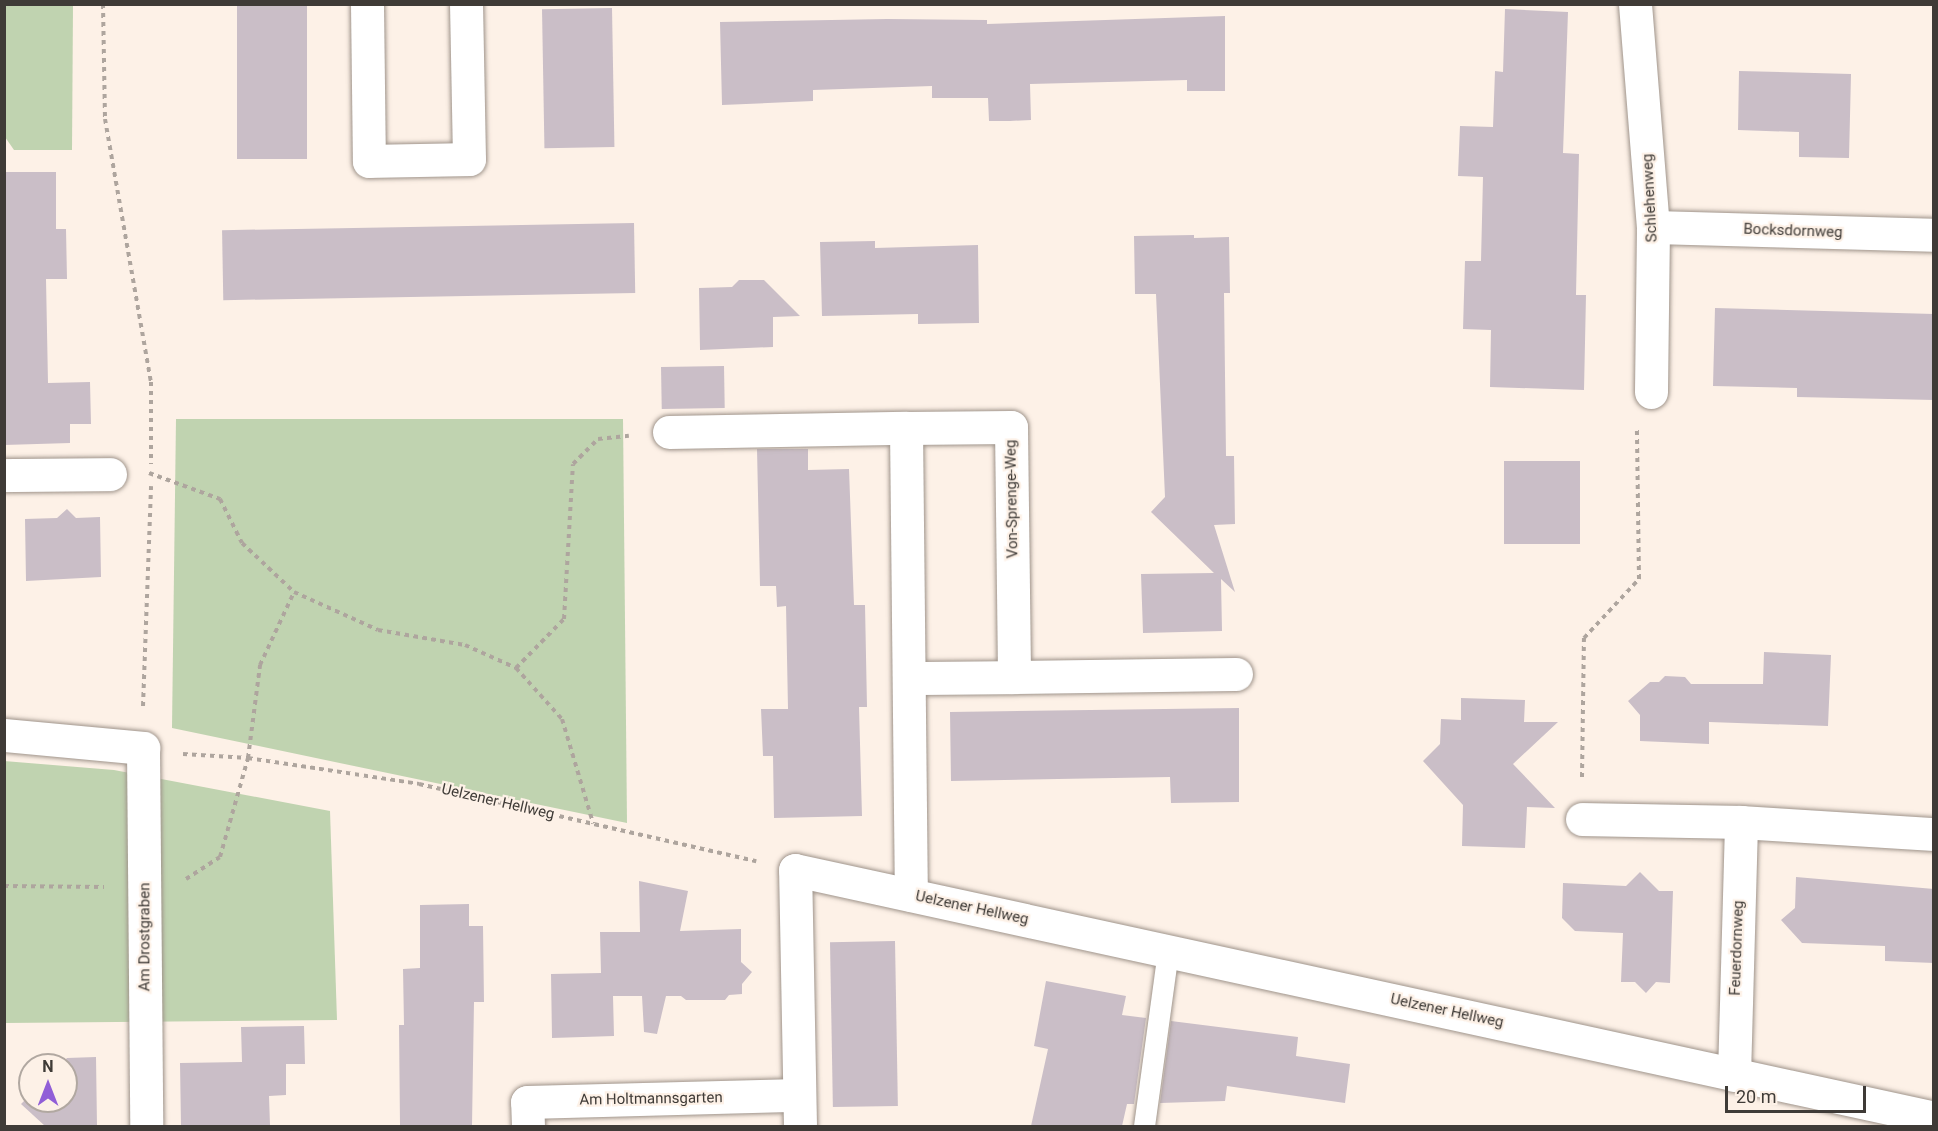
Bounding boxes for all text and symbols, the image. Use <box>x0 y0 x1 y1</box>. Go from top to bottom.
street label: Schlehenweg <box>1639 153 1661 243</box>
street label: Bocksdornweg <box>1743 220 1843 242</box>
street label: Von-Sprenge-Weg <box>1002 440 1022 558</box>
street label: Uelzener Hellweg <box>440 780 556 824</box>
street label: Am Drostgraben <box>136 883 154 991</box>
street label: Uelzener Hellweg <box>914 887 1030 929</box>
street label: Feuerdornweg <box>1726 900 1748 996</box>
street label: Uelzener Hellweg <box>1389 990 1505 1032</box>
north arrow <box>18 1053 78 1113</box>
text: N <box>42 1057 54 1076</box>
scale bar <box>1728 1074 1869 1112</box>
text: 20 m <box>1736 1086 1776 1107</box>
street label: Am Holtmannsgarten <box>579 1089 723 1109</box>

